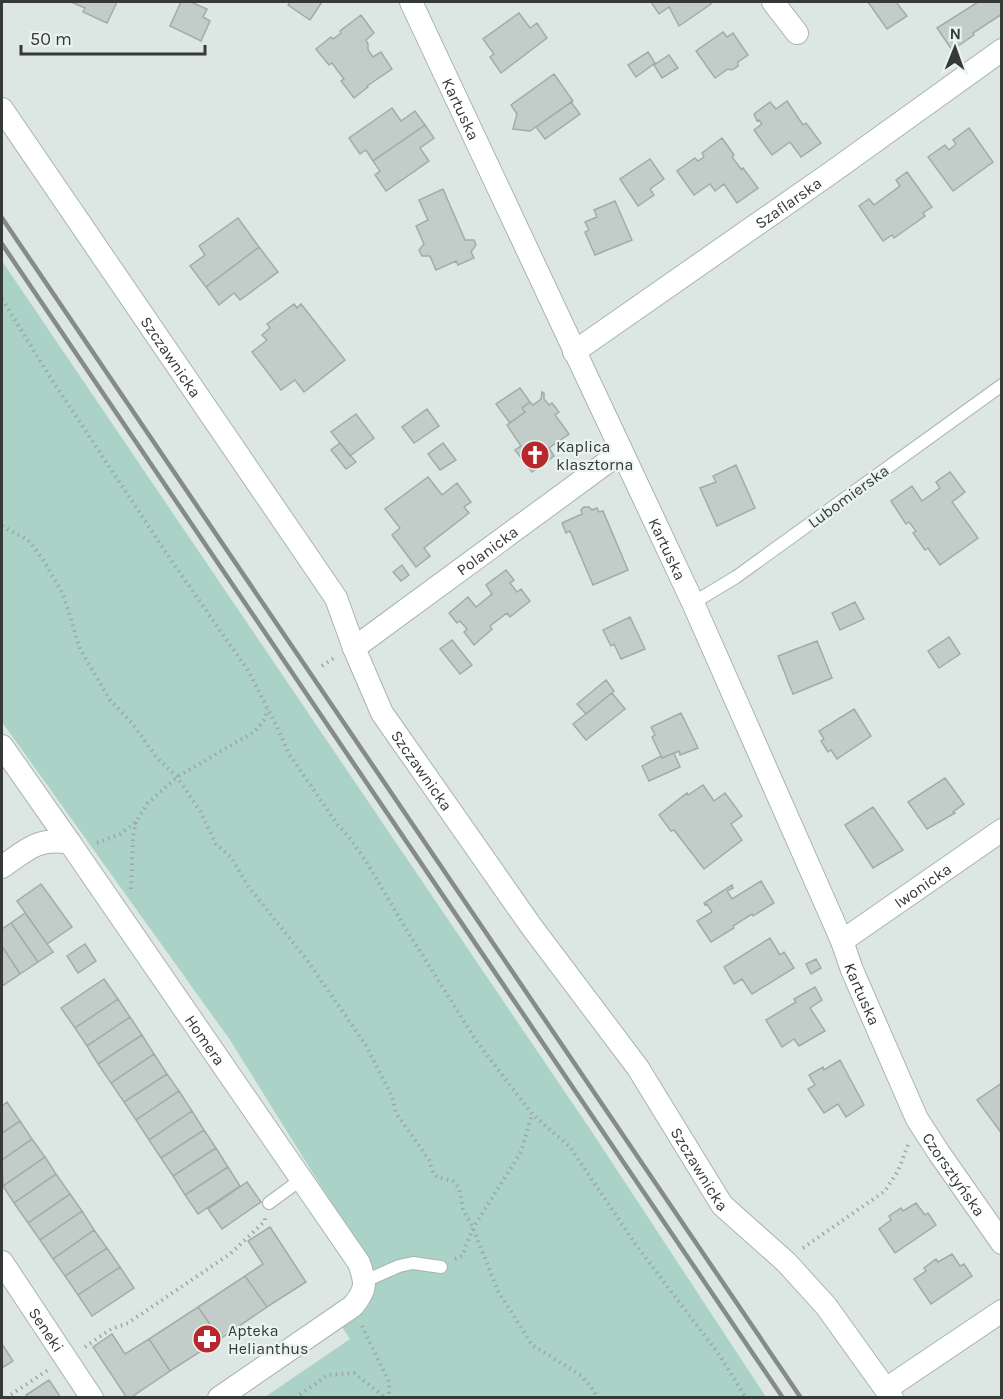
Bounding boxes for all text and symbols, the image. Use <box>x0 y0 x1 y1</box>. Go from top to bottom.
scale bar <box>21 18 206 56</box>
north arrow <box>925 18 985 78</box>
text: N <box>949 24 961 43</box>
text: 50 m <box>30 28 72 50</box>
street label: Kartuska <box>438 75 483 143</box>
street label: Szaflarska <box>751 173 825 233</box>
street label: Szczawnicka <box>136 313 205 401</box>
place label: Kaplica klasztorna <box>556 437 633 474</box>
church icon: Kaplica klasztorna <box>519 439 551 471</box>
street label: Lubomierska <box>804 461 892 532</box>
street label: Kartuska <box>644 515 690 583</box>
street label: Polanicka <box>453 522 522 580</box>
street label: Szczawnicka <box>387 727 456 815</box>
street label: Iwonicka <box>891 859 955 912</box>
street label: Kartuska <box>840 960 884 1028</box>
street label: Homera <box>181 1011 229 1069</box>
street label: Szczawnicka <box>667 1124 731 1215</box>
street label: Czorsztyńska <box>918 1129 989 1220</box>
street label: Seneki <box>25 1304 68 1356</box>
place label: Apteka Helianthus <box>228 1321 308 1358</box>
pharmacy icon: Apteka Helianthus <box>191 1323 223 1355</box>

